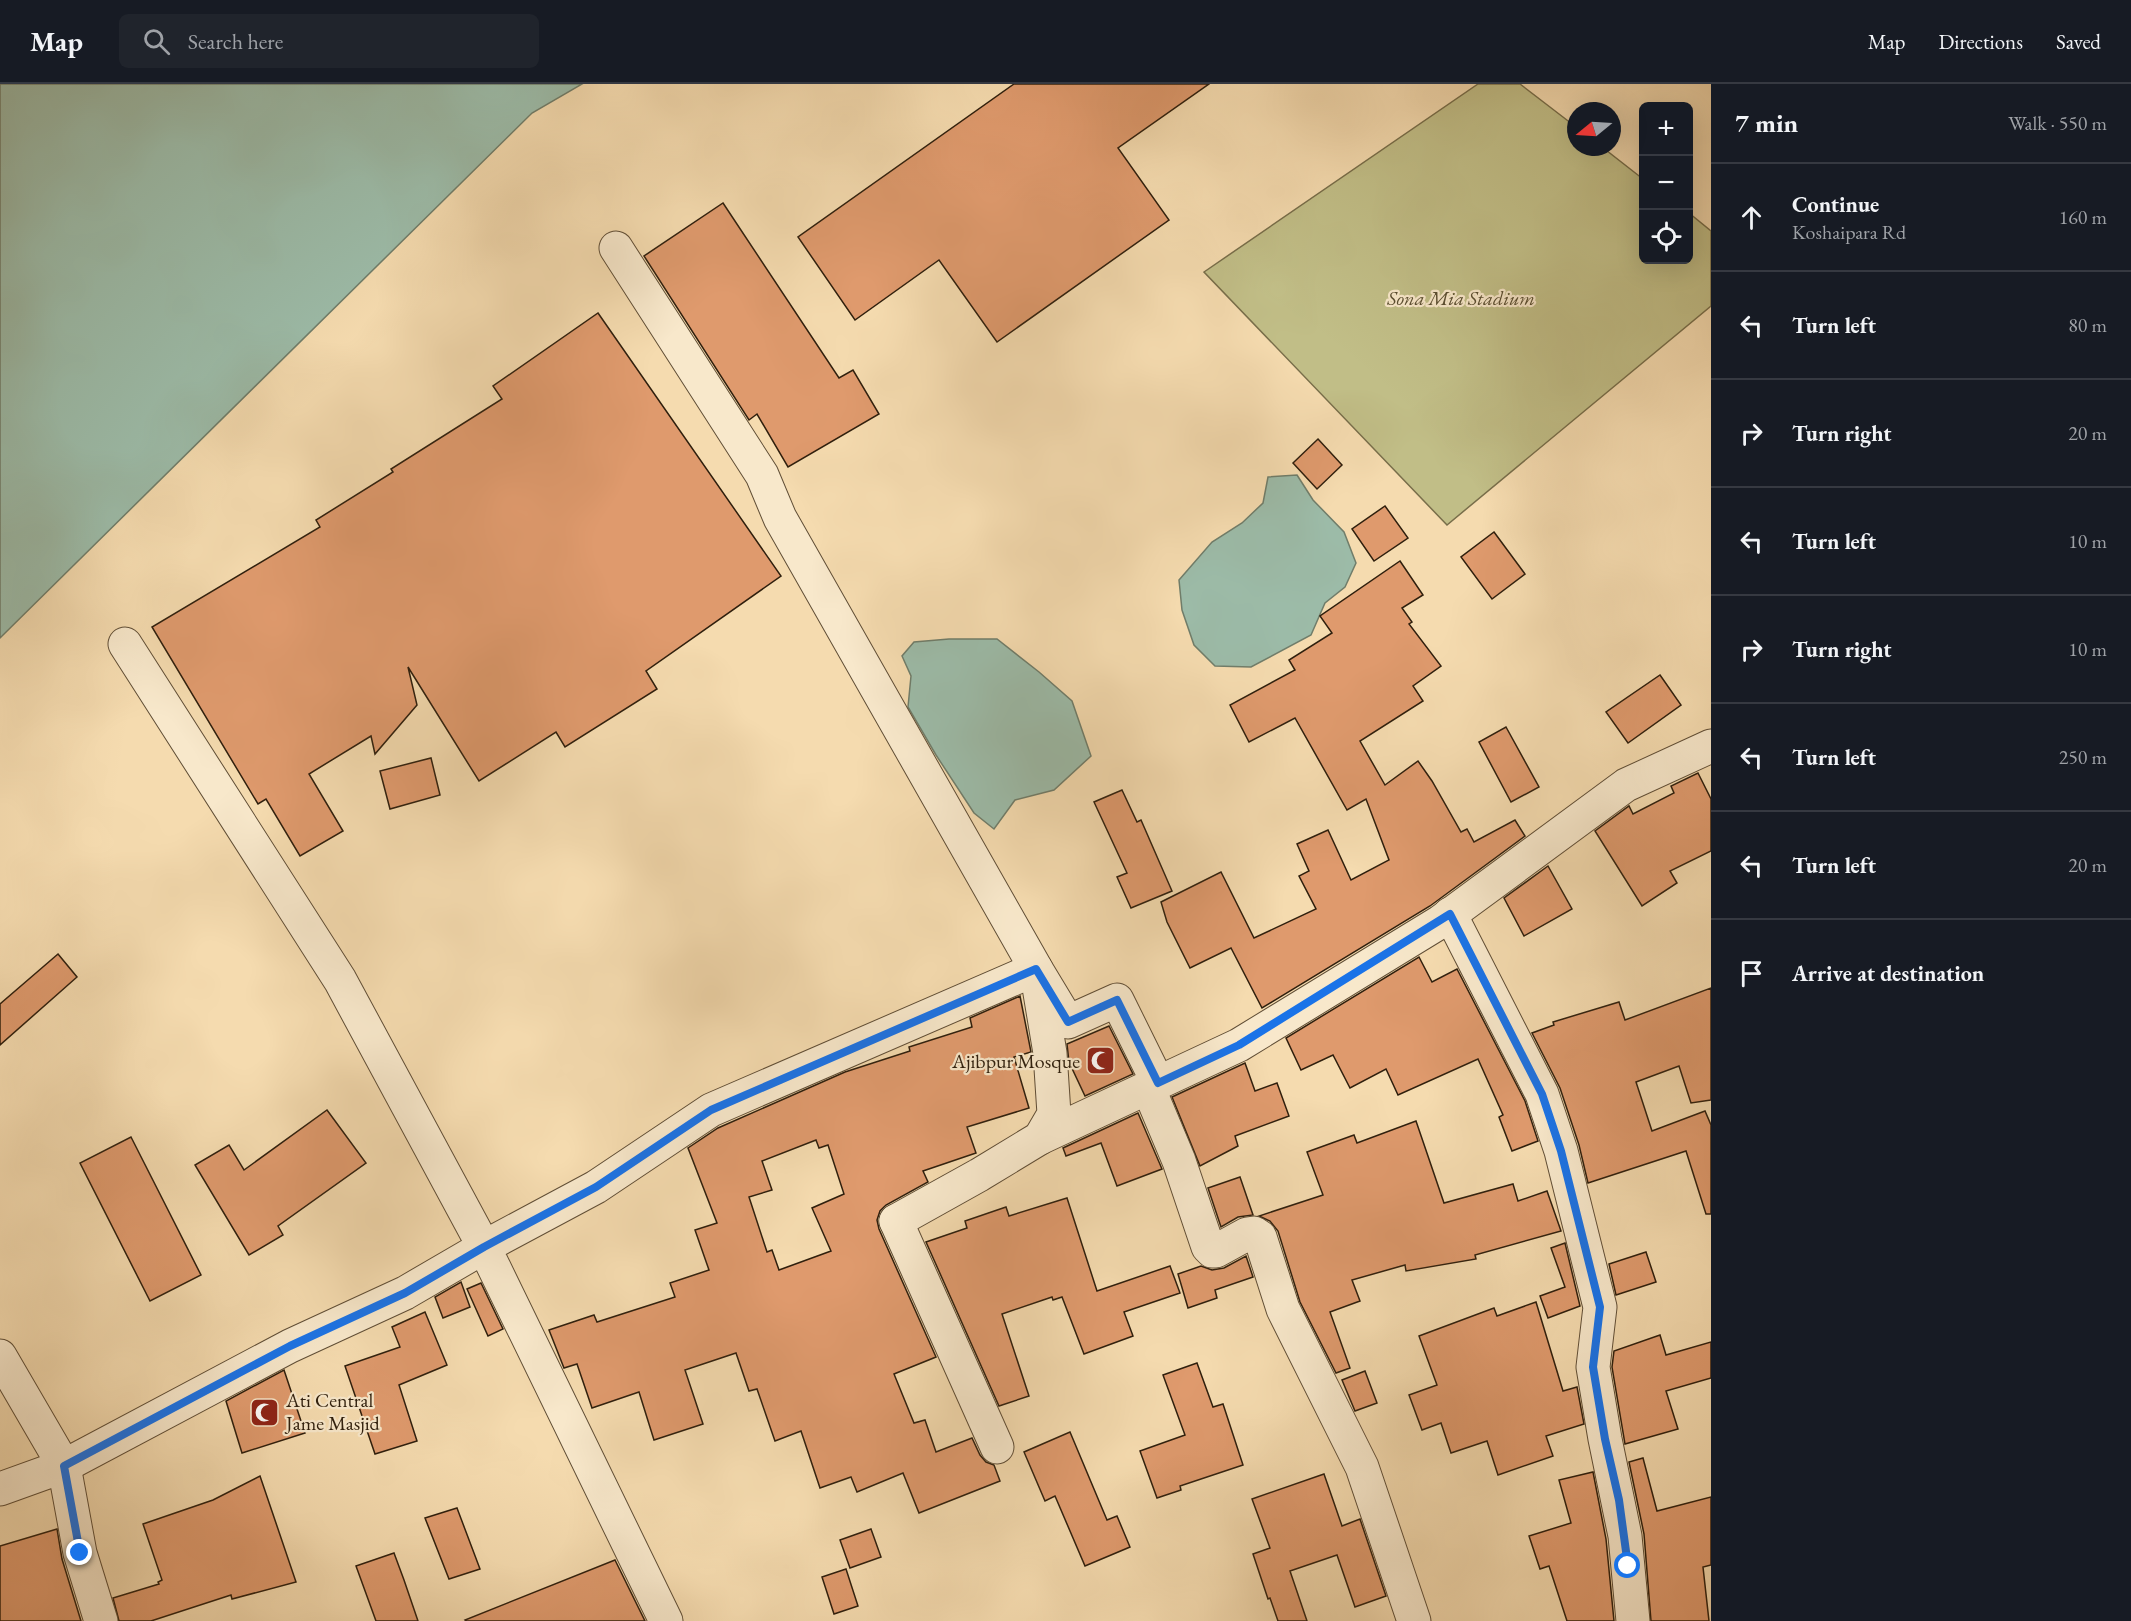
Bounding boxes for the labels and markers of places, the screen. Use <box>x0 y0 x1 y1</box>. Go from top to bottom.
mosque icon: Ajibpur Mosque <box>1085 1045 1117 1077</box>
place label: Ajibpur Mosque <box>951 1048 1080 1074</box>
place label: Ati Central Jame Masjid <box>284 1387 381 1436</box>
mosque icon: Ati Central Jame Masjid <box>249 1396 281 1428</box>

